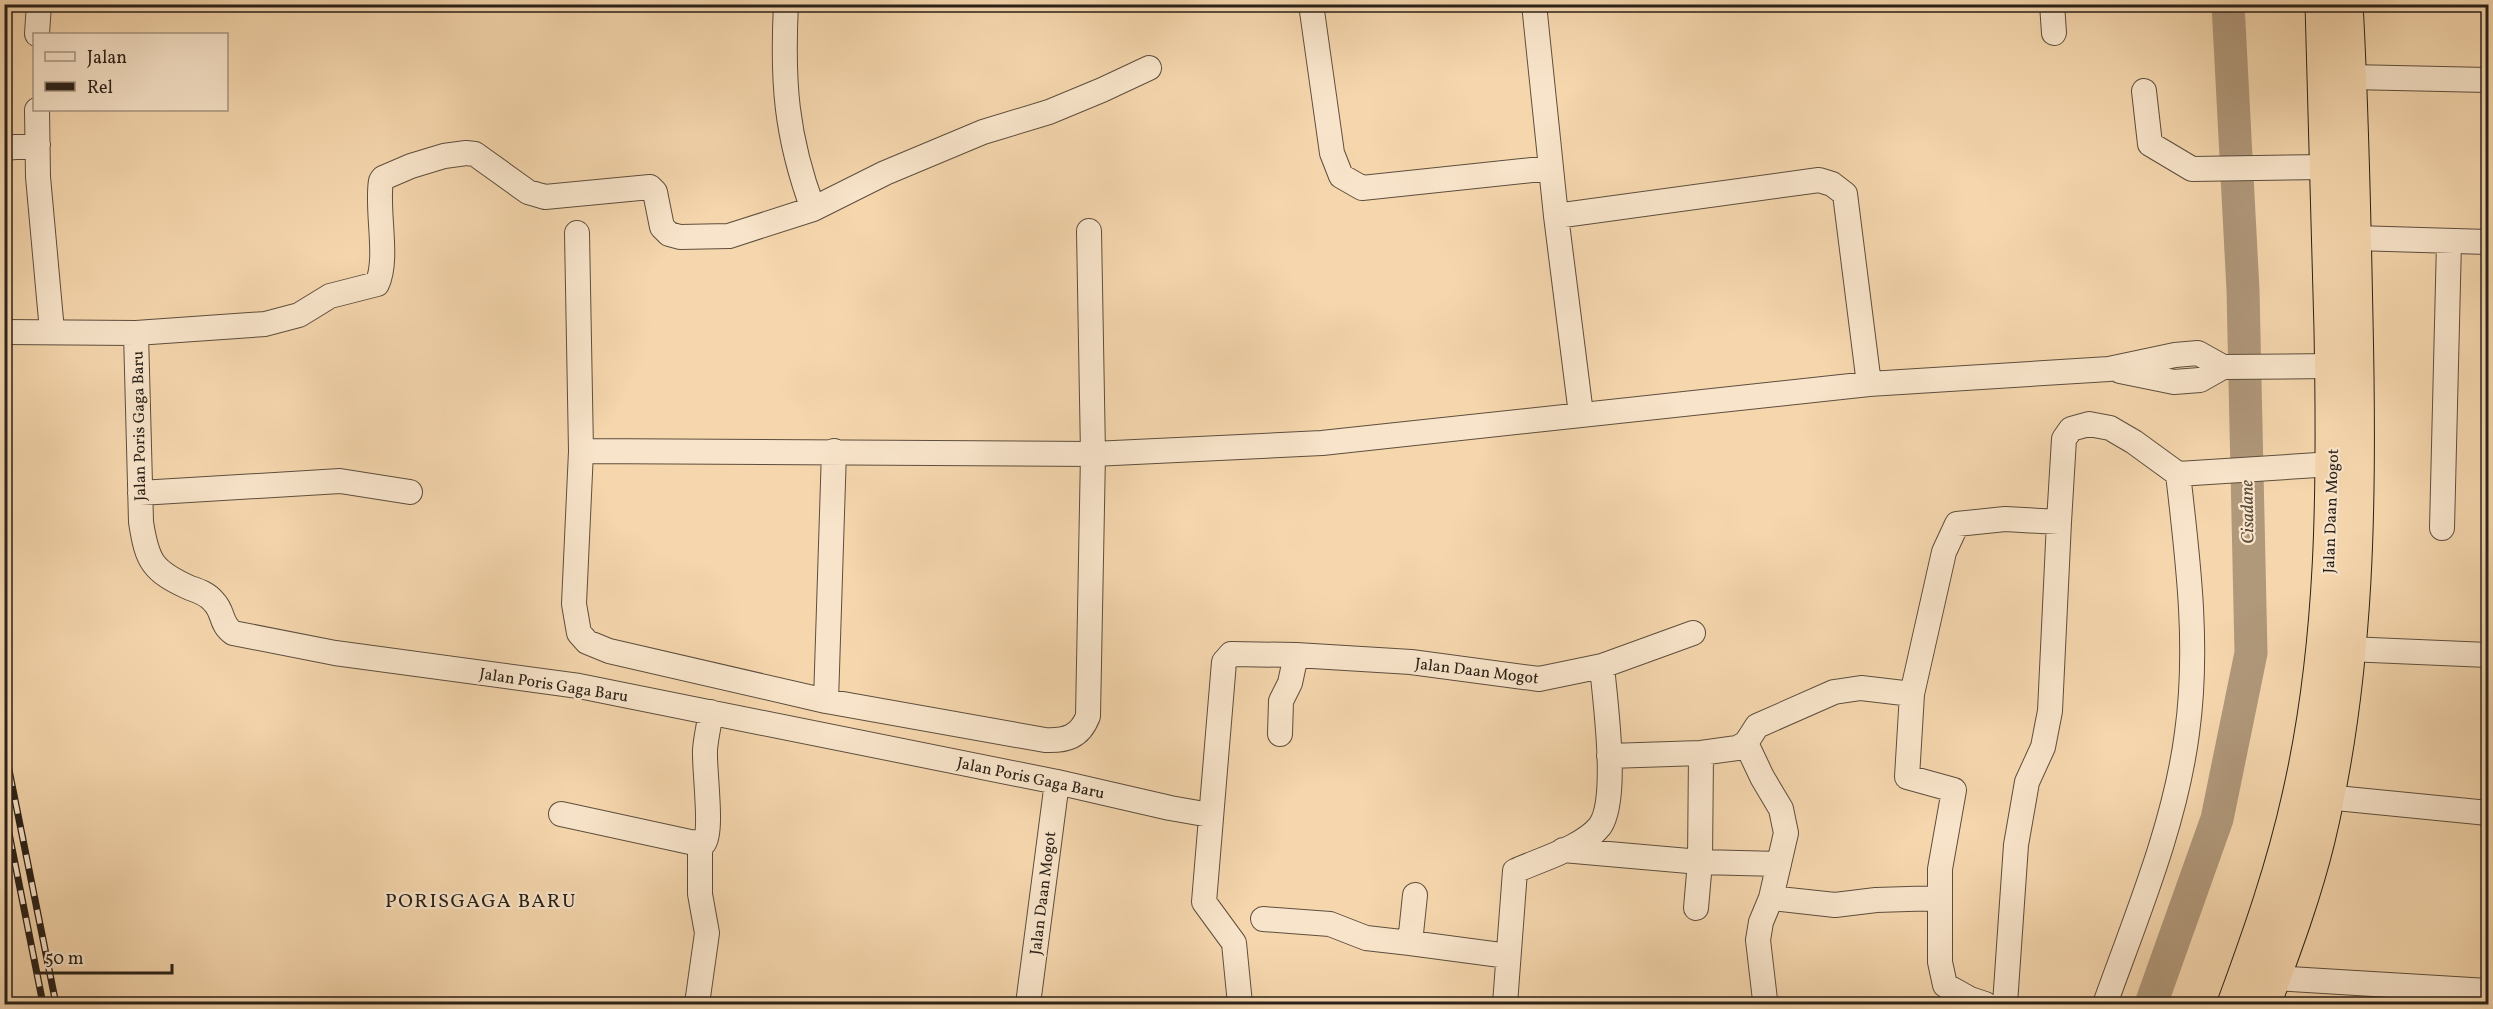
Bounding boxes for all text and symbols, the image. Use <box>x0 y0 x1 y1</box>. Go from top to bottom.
legend <box>33 33 228 111</box>
text: Jalan <box>87 46 127 71</box>
text: Rel <box>87 76 113 101</box>
street label: Jalan Poris Gaga Baru <box>128 351 152 501</box>
street label: Jalan Daan Mogot <box>2319 448 2345 574</box>
water label: Cisadane <box>2235 479 2262 544</box>
street label: Jalan Daan Mogot <box>1414 653 1540 691</box>
street label: Jalan Poris Gaga Baru <box>478 663 630 709</box>
street label: Jalan Poris Gaga Baru <box>955 753 1106 805</box>
street label: Jalan Daan Mogot <box>1025 830 1063 956</box>
district label: PORISGAGA BARU <box>385 888 577 916</box>
scale bar <box>36 937 172 975</box>
text: 50 m <box>45 947 84 972</box>

